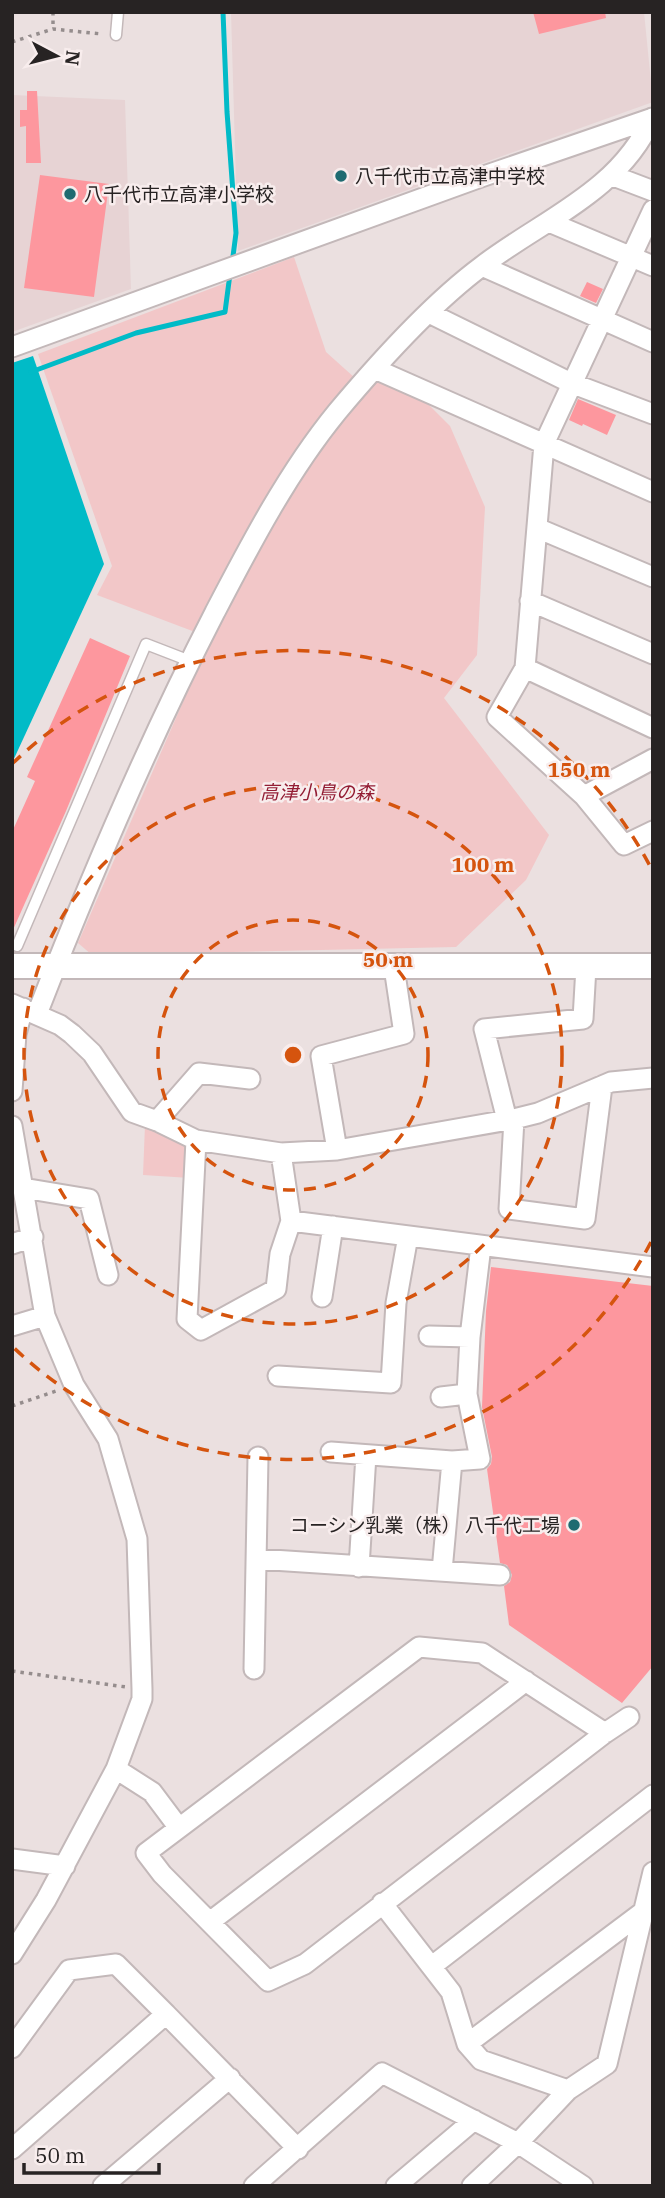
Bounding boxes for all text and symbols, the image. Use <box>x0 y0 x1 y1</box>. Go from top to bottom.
north arrow <box>21 21 91 91</box>
text: N <box>60 49 86 67</box>
place label: 八千代市立高津中学校 <box>355 164 545 188</box>
marker: 八千代市立高津中学校 <box>333 168 349 184</box>
place label: 八千代市立高津小学校 <box>84 182 274 206</box>
marker: 八千代市立高津小学校 <box>62 186 78 202</box>
text: 150 m <box>547 755 611 783</box>
park label: 高津小鳥の森 <box>260 780 376 804</box>
text: 100 m <box>451 850 515 878</box>
text: 50 m <box>363 945 413 973</box>
centre of rings <box>281 1043 305 1067</box>
place label: コーシン乳業（株） 八千代工場 <box>290 1513 560 1537</box>
marker: コーシン乳業（株） 八千代工場 <box>566 1517 582 1533</box>
scale bar <box>24 2132 159 2176</box>
text: 50 m <box>35 2141 85 2169</box>

